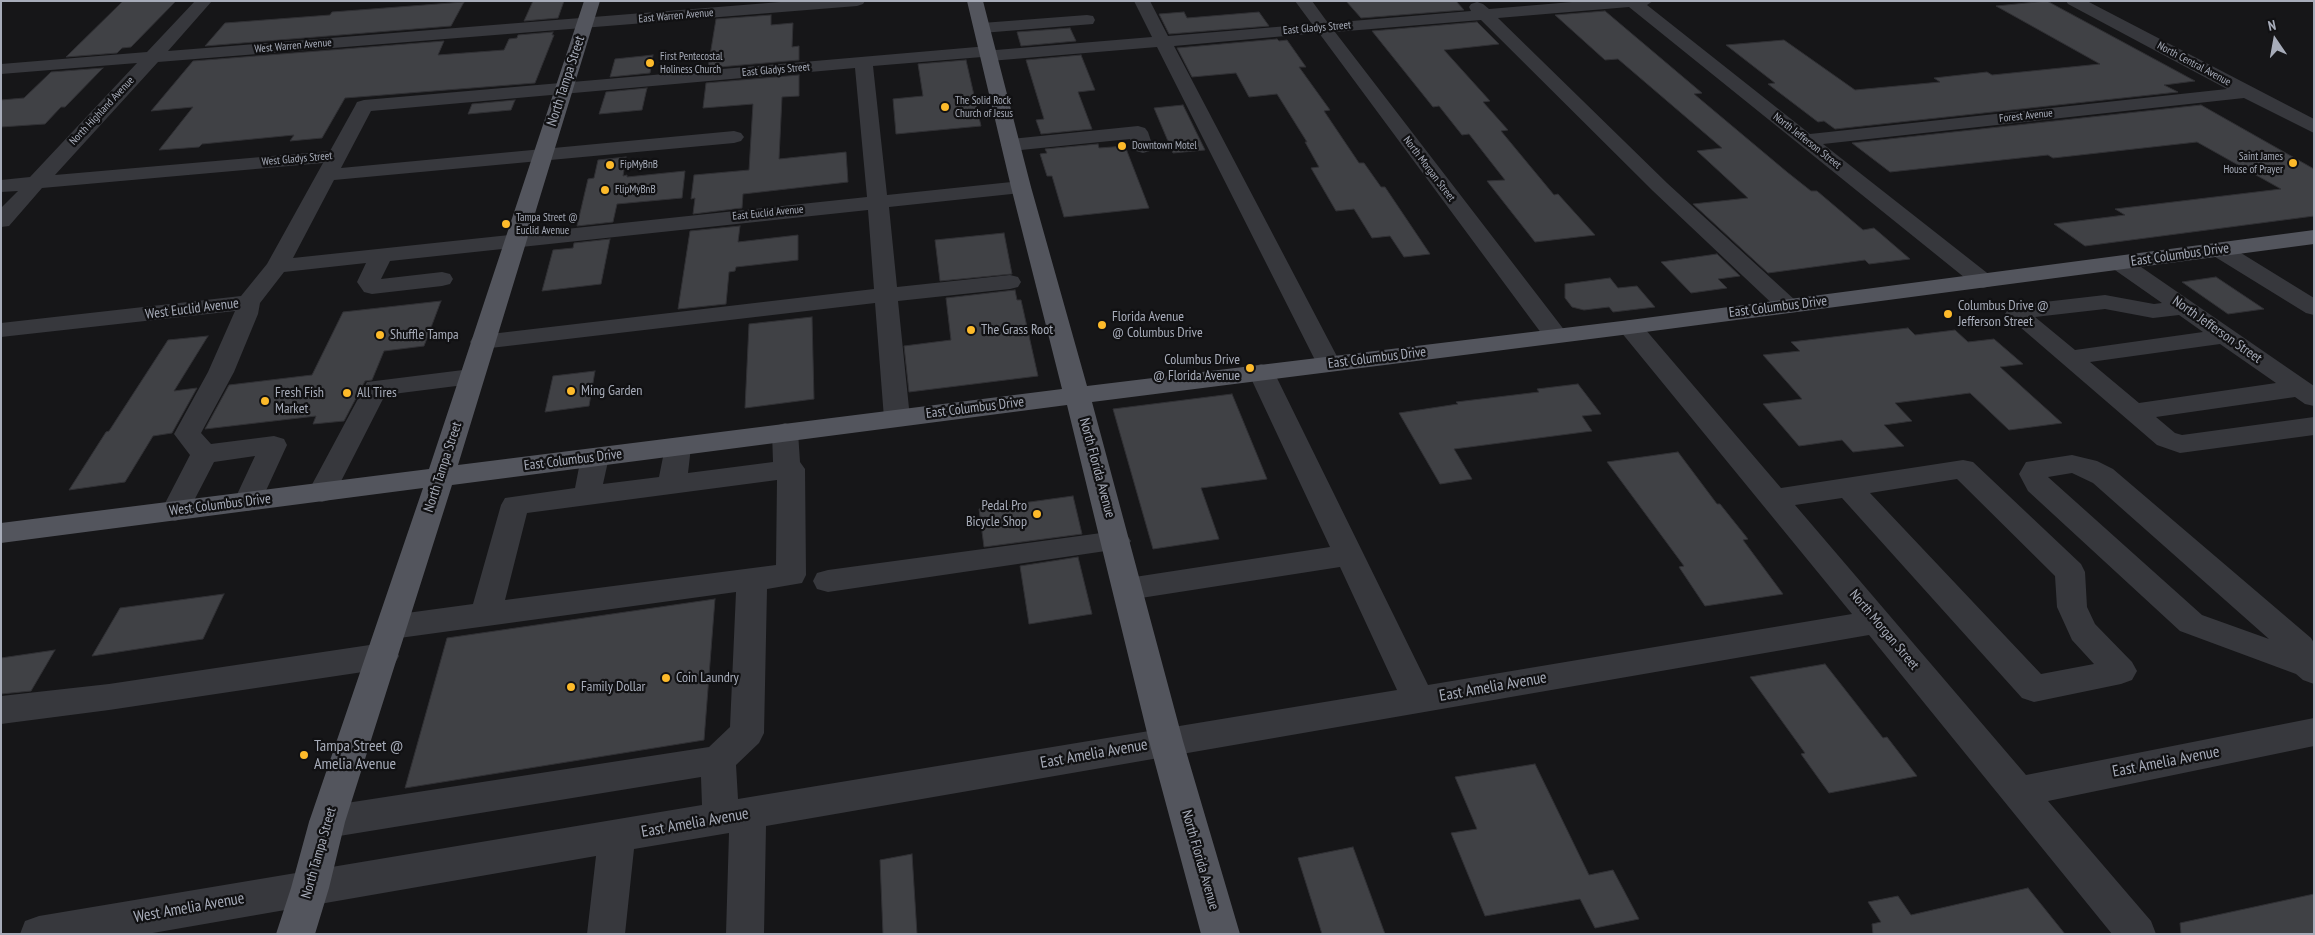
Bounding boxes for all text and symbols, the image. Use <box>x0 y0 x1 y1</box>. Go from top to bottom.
street label: East Warren Avenue <box>638 6 714 26</box>
north arrow <box>2250 15 2300 65</box>
text: N <box>2266 16 2277 35</box>
street label: East Gladys Street <box>1282 18 1352 38</box>
street label: North Tampa Street <box>543 34 589 128</box>
street label: West Warren Avenue <box>254 36 332 56</box>
street label: North Central Avenue <box>2155 39 2233 89</box>
place label: First Pentecostal Holiness Church <box>660 50 723 76</box>
marker: First Pentecostal Holiness Church <box>644 57 656 69</box>
street label: East Gladys Street <box>741 60 811 80</box>
street label: North Highland Avenue <box>67 74 137 148</box>
place label: The Solid Rock Church of Jesus <box>955 94 1013 120</box>
marker: The Solid Rock Church of Jesus <box>939 101 951 113</box>
street label: Forest Avenue <box>1999 107 2053 125</box>
street label: North Jefferson Street <box>1770 110 1844 172</box>
street label: North Morgan Street <box>1400 134 1458 204</box>
place label: Downtown Motel <box>1132 139 1197 153</box>
marker: Downtown Motel <box>1116 140 1128 152</box>
street label: West Gladys Street <box>261 149 333 169</box>
place label: Saint James House of Prayer <box>2223 150 2283 176</box>
marker: Saint James House of Prayer <box>2287 157 2299 169</box>
place label: FipMyBnB <box>620 158 658 172</box>
marker: FipMyBnB <box>604 159 616 171</box>
place label: FlipMyBnB <box>615 183 656 197</box>
marker: FlipMyBnB <box>599 184 611 196</box>
street label: East Euclid Avenue <box>732 203 804 223</box>
place label: Tampa Street @ Euclid Avenue <box>516 211 578 237</box>
marker: Tampa Street @ Euclid Avenue <box>500 218 512 230</box>
street label: East Columbus Drive <box>2130 240 2230 270</box>
street label: East Columbus Drive <box>1728 293 1828 321</box>
street label: North Jefferson Street <box>2169 293 2265 367</box>
street label: West Euclid Avenue <box>144 295 240 323</box>
place label: Columbus Drive @ Jefferson Street <box>1958 298 2049 331</box>
marker: Columbus Drive @ Jefferson Street <box>1942 308 1954 320</box>
place label: Florida Avenue @ Columbus Drive <box>1112 309 1203 342</box>
marker: Florida Avenue @ Columbus Drive <box>1096 319 1108 331</box>
place label: The Grass Root <box>981 322 1053 338</box>
marker: The Grass Root <box>965 324 977 336</box>
place label: Shuffle Tampa <box>390 327 459 343</box>
marker: Shuffle Tampa <box>374 329 386 341</box>
street label: East Columbus Drive <box>1327 344 1427 372</box>
place label: Columbus Drive @ Florida Avenue <box>1153 352 1240 384</box>
marker: Columbus Drive @ Florida Avenue <box>1244 362 1256 374</box>
place label: Ming Garden <box>581 383 642 399</box>
place label: Fresh Fish Market <box>275 385 324 418</box>
place label: All Tires <box>357 385 397 401</box>
marker: Ming Garden <box>565 385 577 397</box>
marker: All Tires <box>341 387 353 399</box>
street label: East Columbus Drive <box>925 394 1025 422</box>
marker: Fresh Fish Market <box>259 395 271 407</box>
street label: North Florida Avenue <box>1076 416 1118 520</box>
street label: North Tampa Street <box>420 420 466 514</box>
street label: East Columbus Drive <box>523 446 623 474</box>
street label: West Columbus Drive <box>168 490 272 520</box>
place label: Pedal Pro Bicycle Shop <box>966 498 1027 530</box>
marker: Pedal Pro Bicycle Shop <box>1031 508 1043 520</box>
street label: North Morgan Street <box>1846 587 1922 673</box>
street label: East Amelia Avenue <box>1438 668 1548 706</box>
place label: Coin Laundry <box>676 670 739 686</box>
marker: Coin Laundry <box>660 672 672 684</box>
place label: Family Dollar <box>581 679 645 695</box>
marker: Family Dollar <box>565 681 577 693</box>
street label: East Amelia Avenue <box>1039 735 1149 773</box>
place label: Tampa Street @ Amelia Avenue <box>314 736 404 774</box>
street label: East Amelia Avenue <box>2111 742 2221 782</box>
marker: Tampa Street @ Amelia Avenue <box>298 749 310 761</box>
street label: East Amelia Avenue <box>640 804 750 842</box>
street label: North Tampa Street <box>298 805 340 901</box>
street label: North Florida Avenue <box>1178 808 1222 912</box>
street label: West Amelia Avenue <box>132 889 246 927</box>

